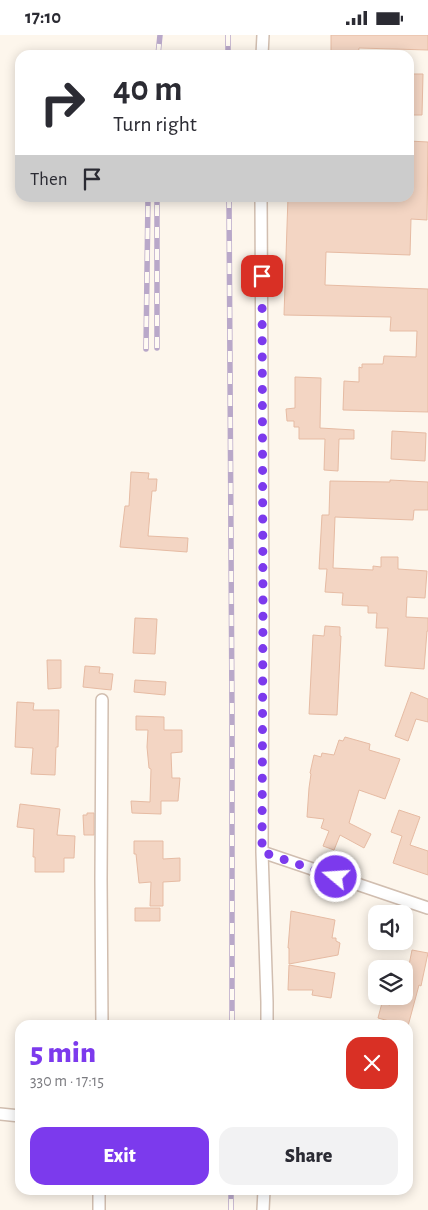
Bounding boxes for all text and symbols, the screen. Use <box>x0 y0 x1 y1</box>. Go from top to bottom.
text: 17:10 <box>25 8 61 27</box>
icon: right <box>30 70 95 135</box>
text: 40 m <box>113 72 182 107</box>
text: Turn right <box>113 113 197 135</box>
icon: arrive <box>78 165 106 193</box>
text: Then <box>30 170 68 189</box>
pin <box>241 255 283 297</box>
icon: arrive <box>248 262 276 290</box>
position arrow <box>309 850 361 902</box>
map controls <box>368 905 413 1005</box>
button: sound <box>368 905 413 950</box>
button: layers <box>368 960 413 1005</box>
button: close <box>346 1037 398 1089</box>
text: 5 min <box>30 1038 96 1068</box>
text: 330 m · 17:15 <box>30 1073 104 1089</box>
button: Exit <box>30 1127 209 1185</box>
button: Share <box>219 1127 398 1185</box>

